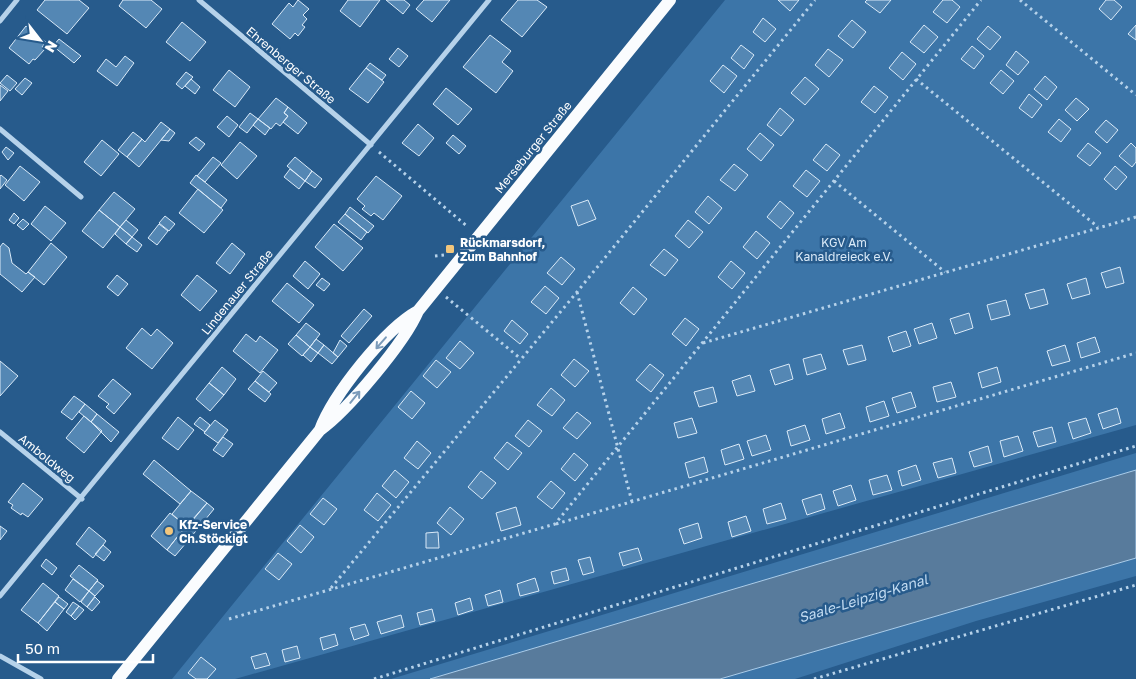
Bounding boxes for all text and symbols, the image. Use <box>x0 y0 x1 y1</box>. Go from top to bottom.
north arrow <box>15 15 65 65</box>
street label: Ehrenberger Straße <box>243 23 339 107</box>
text: N <box>42 38 62 56</box>
street label: Merseburger Straße <box>491 98 575 196</box>
place label: Rückmarsdorf, Zum Bahnhof <box>460 235 545 264</box>
park label: KGV Am Kanaldreieck e.V. <box>795 235 893 264</box>
marker: Rückmarsdorf, Zum Bahnhof <box>444 243 456 255</box>
street label: Lindenauer Straße <box>198 246 276 338</box>
one-way arrow <box>376 336 387 349</box>
one-way arrow <box>349 390 360 403</box>
street label: Amboldweg <box>16 431 78 485</box>
place label: Kfz-Service Ch.Stöckigt <box>179 517 248 546</box>
marker: Kfz-Service Ch.Stöckigt <box>163 525 175 537</box>
water label: Saale-Leipzig-Kanal <box>796 570 930 626</box>
scale bar <box>18 632 152 664</box>
text: 50 m <box>25 639 60 657</box>

